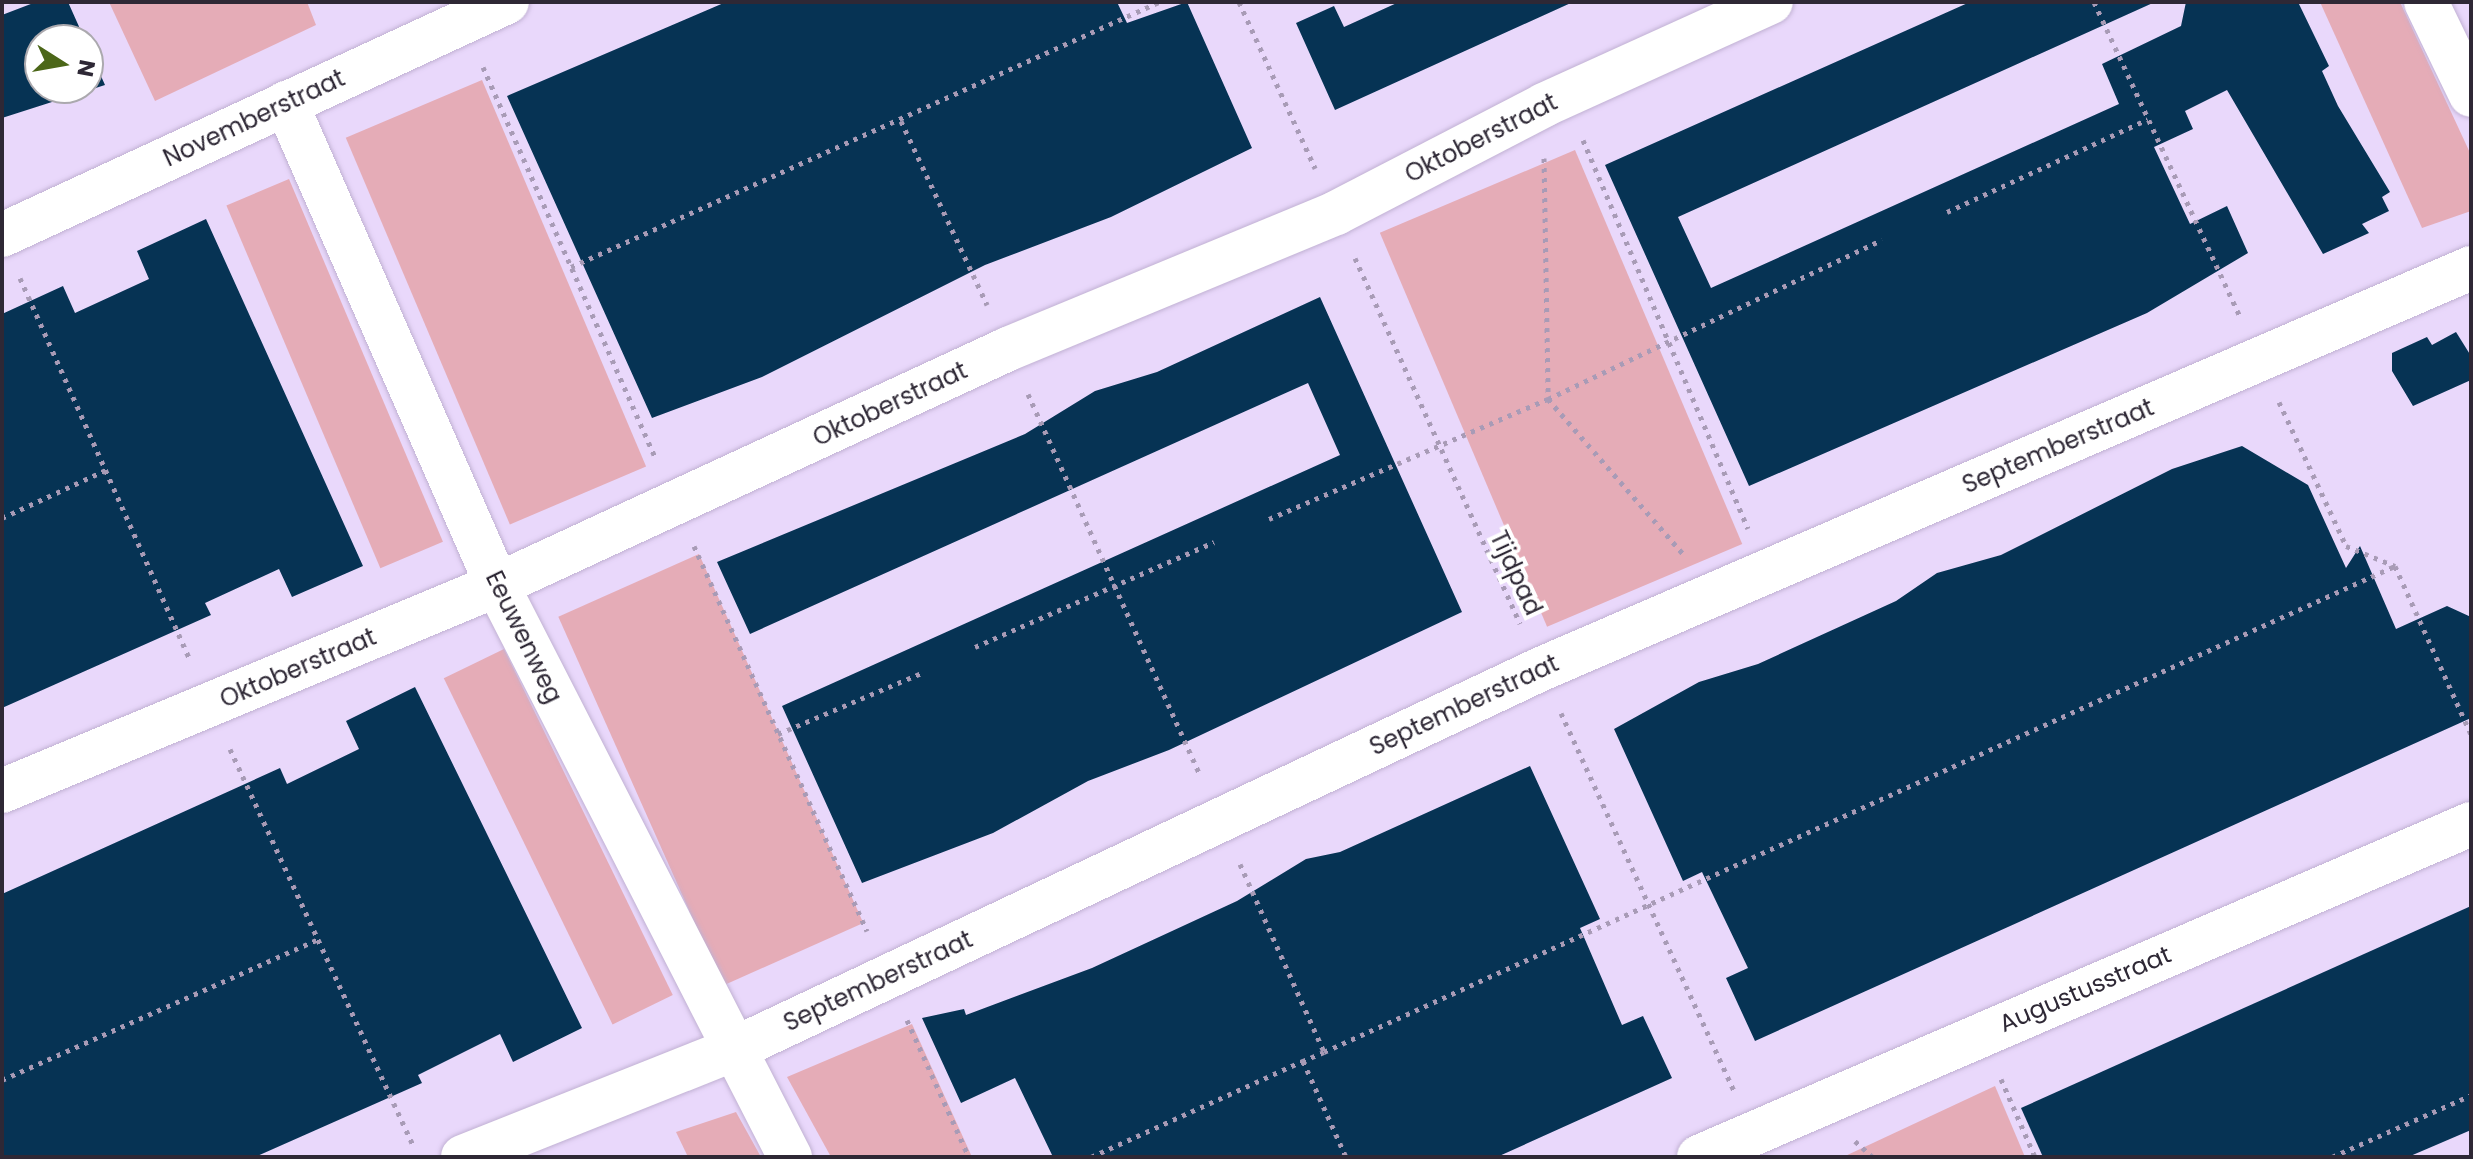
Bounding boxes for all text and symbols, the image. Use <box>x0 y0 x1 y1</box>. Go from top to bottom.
north arrow <box>24 24 104 104</box>
text: N <box>69 57 103 79</box>
street label: Novemberstraat <box>159 63 349 173</box>
street label: Oktoberstraat <box>1400 87 1562 189</box>
street label: Oktoberstraat <box>808 356 972 452</box>
street label: Septemberstraat <box>1958 393 2158 499</box>
street label: Tijdpad <box>1484 526 1548 620</box>
street label: Eeuwenweg <box>480 566 568 708</box>
street label: Oktoberstraat <box>216 622 380 714</box>
street label: Septemberstraat <box>1365 649 1563 761</box>
street label: Septemberstraat <box>779 925 977 1037</box>
street label: Augustusstraat <box>1995 940 2175 1038</box>

